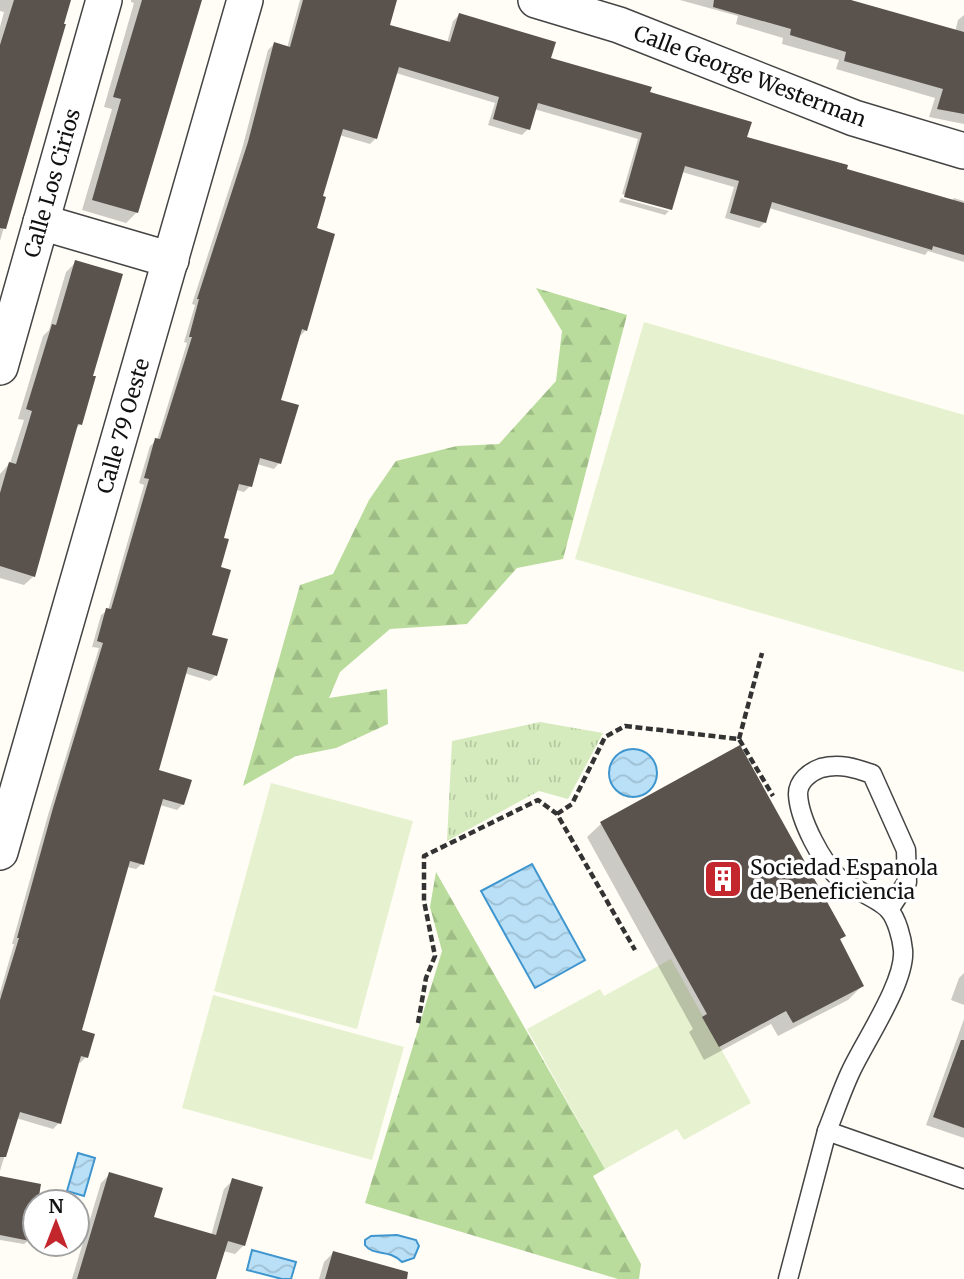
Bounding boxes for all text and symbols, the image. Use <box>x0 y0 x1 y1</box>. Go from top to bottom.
street label: Calle George Westerman <box>630 19 870 133</box>
street label: Calle Los Cirios <box>18 105 86 261</box>
street label: Calle 79 Oeste <box>91 355 155 497</box>
place label: Sociedad Espanola de Beneficiencia <box>750 854 938 905</box>
building icon: Sociedad Espanola de Beneficiencia <box>702 858 744 900</box>
north arrow <box>21 1188 91 1258</box>
text: N <box>48 1194 64 1218</box>

